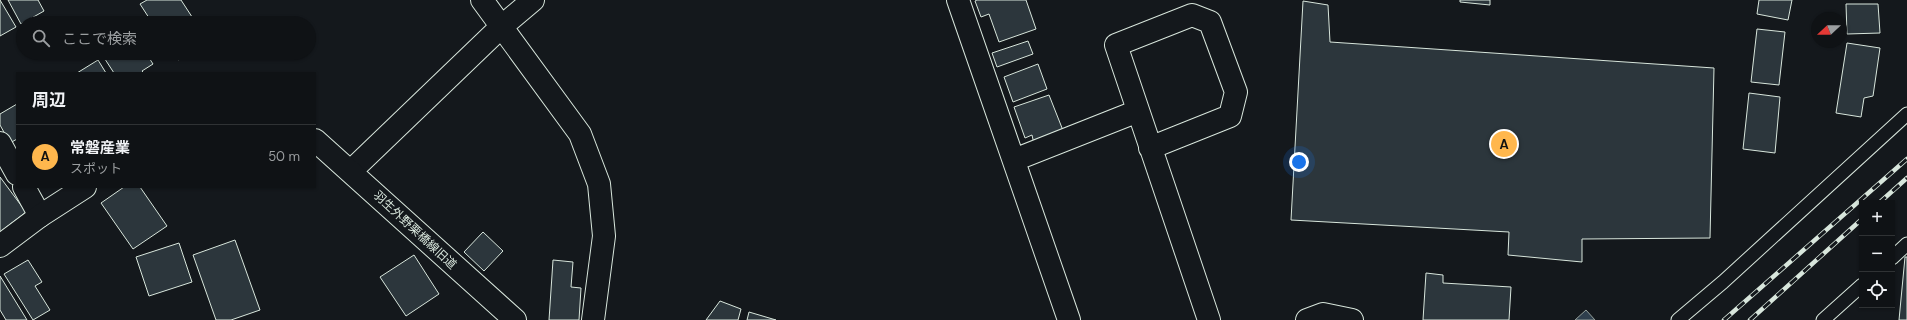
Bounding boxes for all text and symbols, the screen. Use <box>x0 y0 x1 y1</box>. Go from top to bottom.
north arrow <box>1811 12 1847 48</box>
search box <box>16 16 316 60</box>
icon: search <box>30 27 52 49</box>
text: ここで検索 <box>62 29 137 49</box>
text: 周辺 <box>32 89 66 111</box>
pin: A <box>1491 129 1517 159</box>
text: 常磐産業 <box>70 138 130 158</box>
text: A <box>40 148 50 165</box>
text: 50 m <box>268 148 300 165</box>
your location <box>1289 152 1309 172</box>
text: スポット <box>70 160 122 177</box>
street label: 羽生外野栗橋線旧道 <box>370 187 460 273</box>
map controls <box>1859 200 1895 308</box>
button: + <box>1859 200 1895 236</box>
button: − <box>1859 236 1895 272</box>
button: locate <box>1859 272 1895 308</box>

